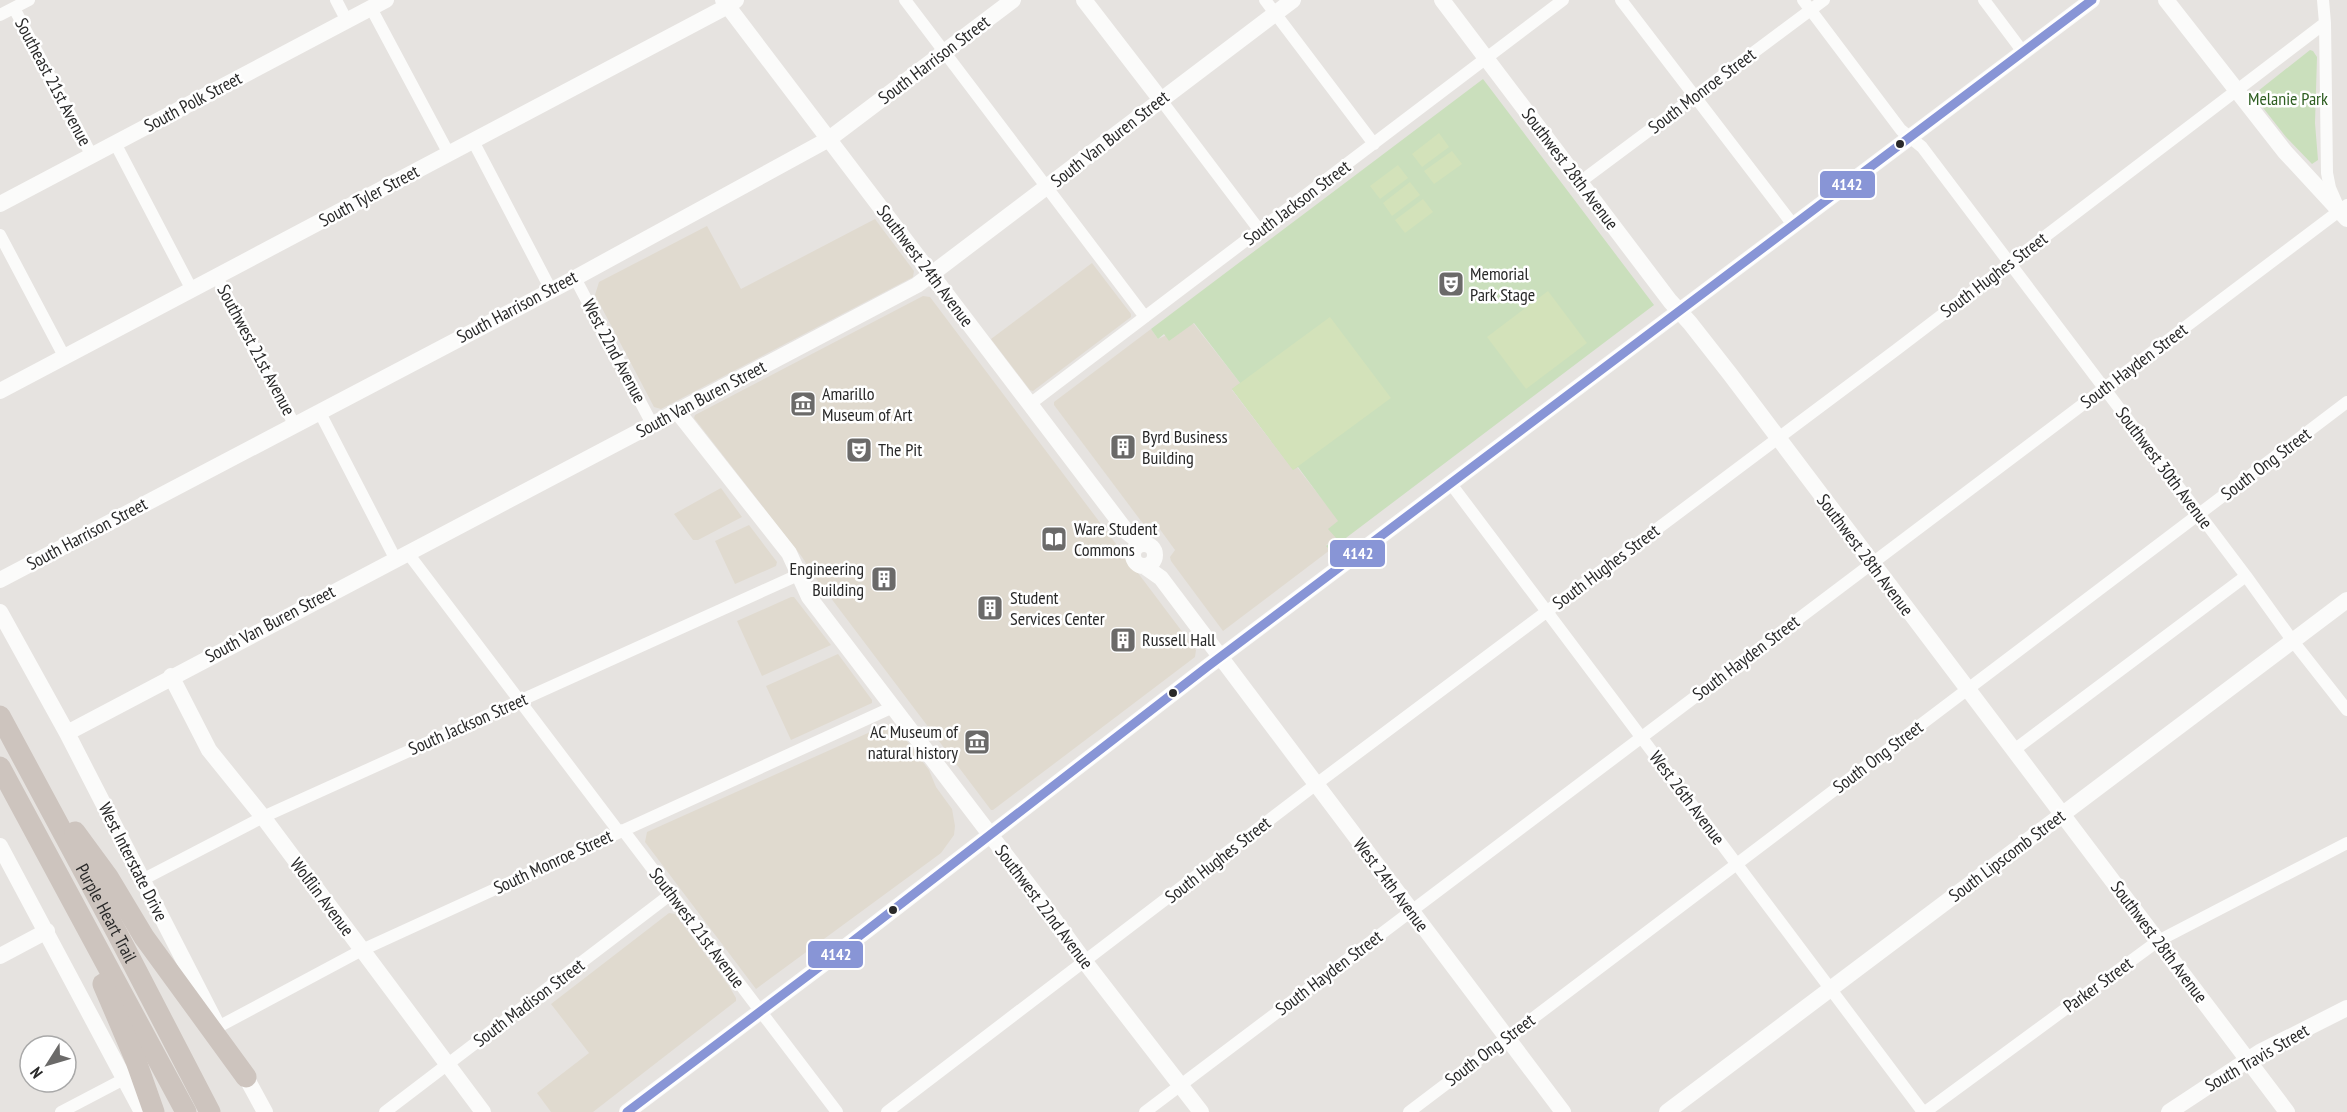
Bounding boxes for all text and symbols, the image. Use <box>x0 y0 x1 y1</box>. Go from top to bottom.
street label: South Harrison Street <box>873 10 994 109</box>
street label: Southeast 21st Avenue <box>10 14 97 150</box>
street label: South Monroe Street <box>1644 43 1760 138</box>
street label: South Polk Street <box>140 66 246 137</box>
street label: South Van Buren Street <box>1046 85 1173 192</box>
park label: Melanie Park <box>2248 87 2328 110</box>
street label: Southwest 28th Avenue <box>1517 103 1624 234</box>
unlabelled marker <box>1894 138 1906 150</box>
street label: South Jackson Street <box>1239 155 1355 250</box>
street label: South Tyler Street <box>315 160 423 232</box>
line badge: 4142 <box>1819 170 1876 199</box>
text: 4142 <box>1832 174 1862 194</box>
street label: Southwest 24th Avenue <box>872 200 979 331</box>
street label: South Hughes Street <box>1936 227 2052 322</box>
place label: Memorial Park Stage <box>1470 262 1535 306</box>
street label: South Harrison Street <box>452 265 581 348</box>
theatre icon: Memorial Park Stage <box>1436 269 1466 299</box>
street label: Southwest 21st Avenue <box>212 280 301 419</box>
street label: West 22nd Avenue <box>577 295 651 407</box>
street label: South Hayden Street <box>2076 318 2192 413</box>
street label: South Van Buren Street <box>632 355 770 442</box>
place label: Amarillo Museum of Art <box>822 382 913 426</box>
museum icon: Amarillo Museum of Art <box>788 389 818 419</box>
street label: Southwest 30th Avenue <box>2111 402 2218 533</box>
street label: South Ong Street <box>2216 422 2315 505</box>
place label: Byrd Business Building <box>1142 425 1228 469</box>
building icon: Byrd Business Building <box>1108 432 1138 462</box>
theatre icon: The Pit <box>844 435 874 465</box>
place label: The Pit <box>878 438 922 461</box>
street label: Southwest 28th Avenue <box>1812 489 1919 620</box>
street label: South Harrison Street <box>22 492 151 575</box>
place label: Ware Student Commons <box>1074 517 1157 561</box>
street label: South Hughes Street <box>1548 519 1664 614</box>
library icon: Ware Student Commons <box>1039 524 1069 554</box>
line badge: 4142 <box>1329 539 1386 568</box>
text: 4142 <box>1343 543 1373 563</box>
place label: Engineering Building <box>790 557 864 601</box>
building icon: Engineering Building <box>869 564 899 594</box>
street label: South Van Buren Street <box>201 580 339 667</box>
place label: Student Services Center <box>1010 586 1105 630</box>
building icon: Student Services Center <box>975 593 1005 623</box>
street label: South Hayden Street <box>1688 610 1804 705</box>
building icon: Russell Hall <box>1108 625 1138 655</box>
place label: Russell Hall <box>1142 628 1216 651</box>
street label: South Jackson Street <box>405 687 531 760</box>
unlabelled marker <box>1167 687 1179 699</box>
street label: South Ong Street <box>1828 715 1927 798</box>
place label: AC Museum of natural history <box>868 720 959 764</box>
museum icon: AC Museum of natural history <box>962 727 992 757</box>
street label: West 26th Avenue <box>1645 746 1730 849</box>
street label: West Interstate Drive <box>94 799 173 925</box>
street label: South Lipscomb Street <box>1944 804 2069 907</box>
street label: South Hughes Street <box>1160 811 1275 908</box>
street label: South Monroe Street <box>490 824 616 899</box>
street label: West 24th Avenue <box>1349 833 1434 936</box>
street label: Southwest 22nd Avenue <box>990 840 1099 973</box>
street label: Wolflin Avenue <box>285 853 359 941</box>
street label: Purple Heart Trail <box>71 860 143 967</box>
street label: Southwest 21st Avenue <box>645 863 750 993</box>
street label: Southwest 28th Avenue <box>2106 876 2213 1007</box>
unlabelled marker <box>887 904 899 916</box>
street label: South Hayden Street <box>1271 925 1387 1020</box>
line badge: 4142 <box>807 940 864 969</box>
text: 4142 <box>821 944 851 964</box>
street label: Parker Street <box>2059 952 2137 1017</box>
street label: South Madison Street <box>469 953 589 1052</box>
street label: South Ong Street <box>1440 1008 1539 1091</box>
street label: South Travis Street <box>2201 1019 2313 1097</box>
north arrow <box>18 1034 78 1094</box>
text: N <box>25 1064 47 1082</box>

